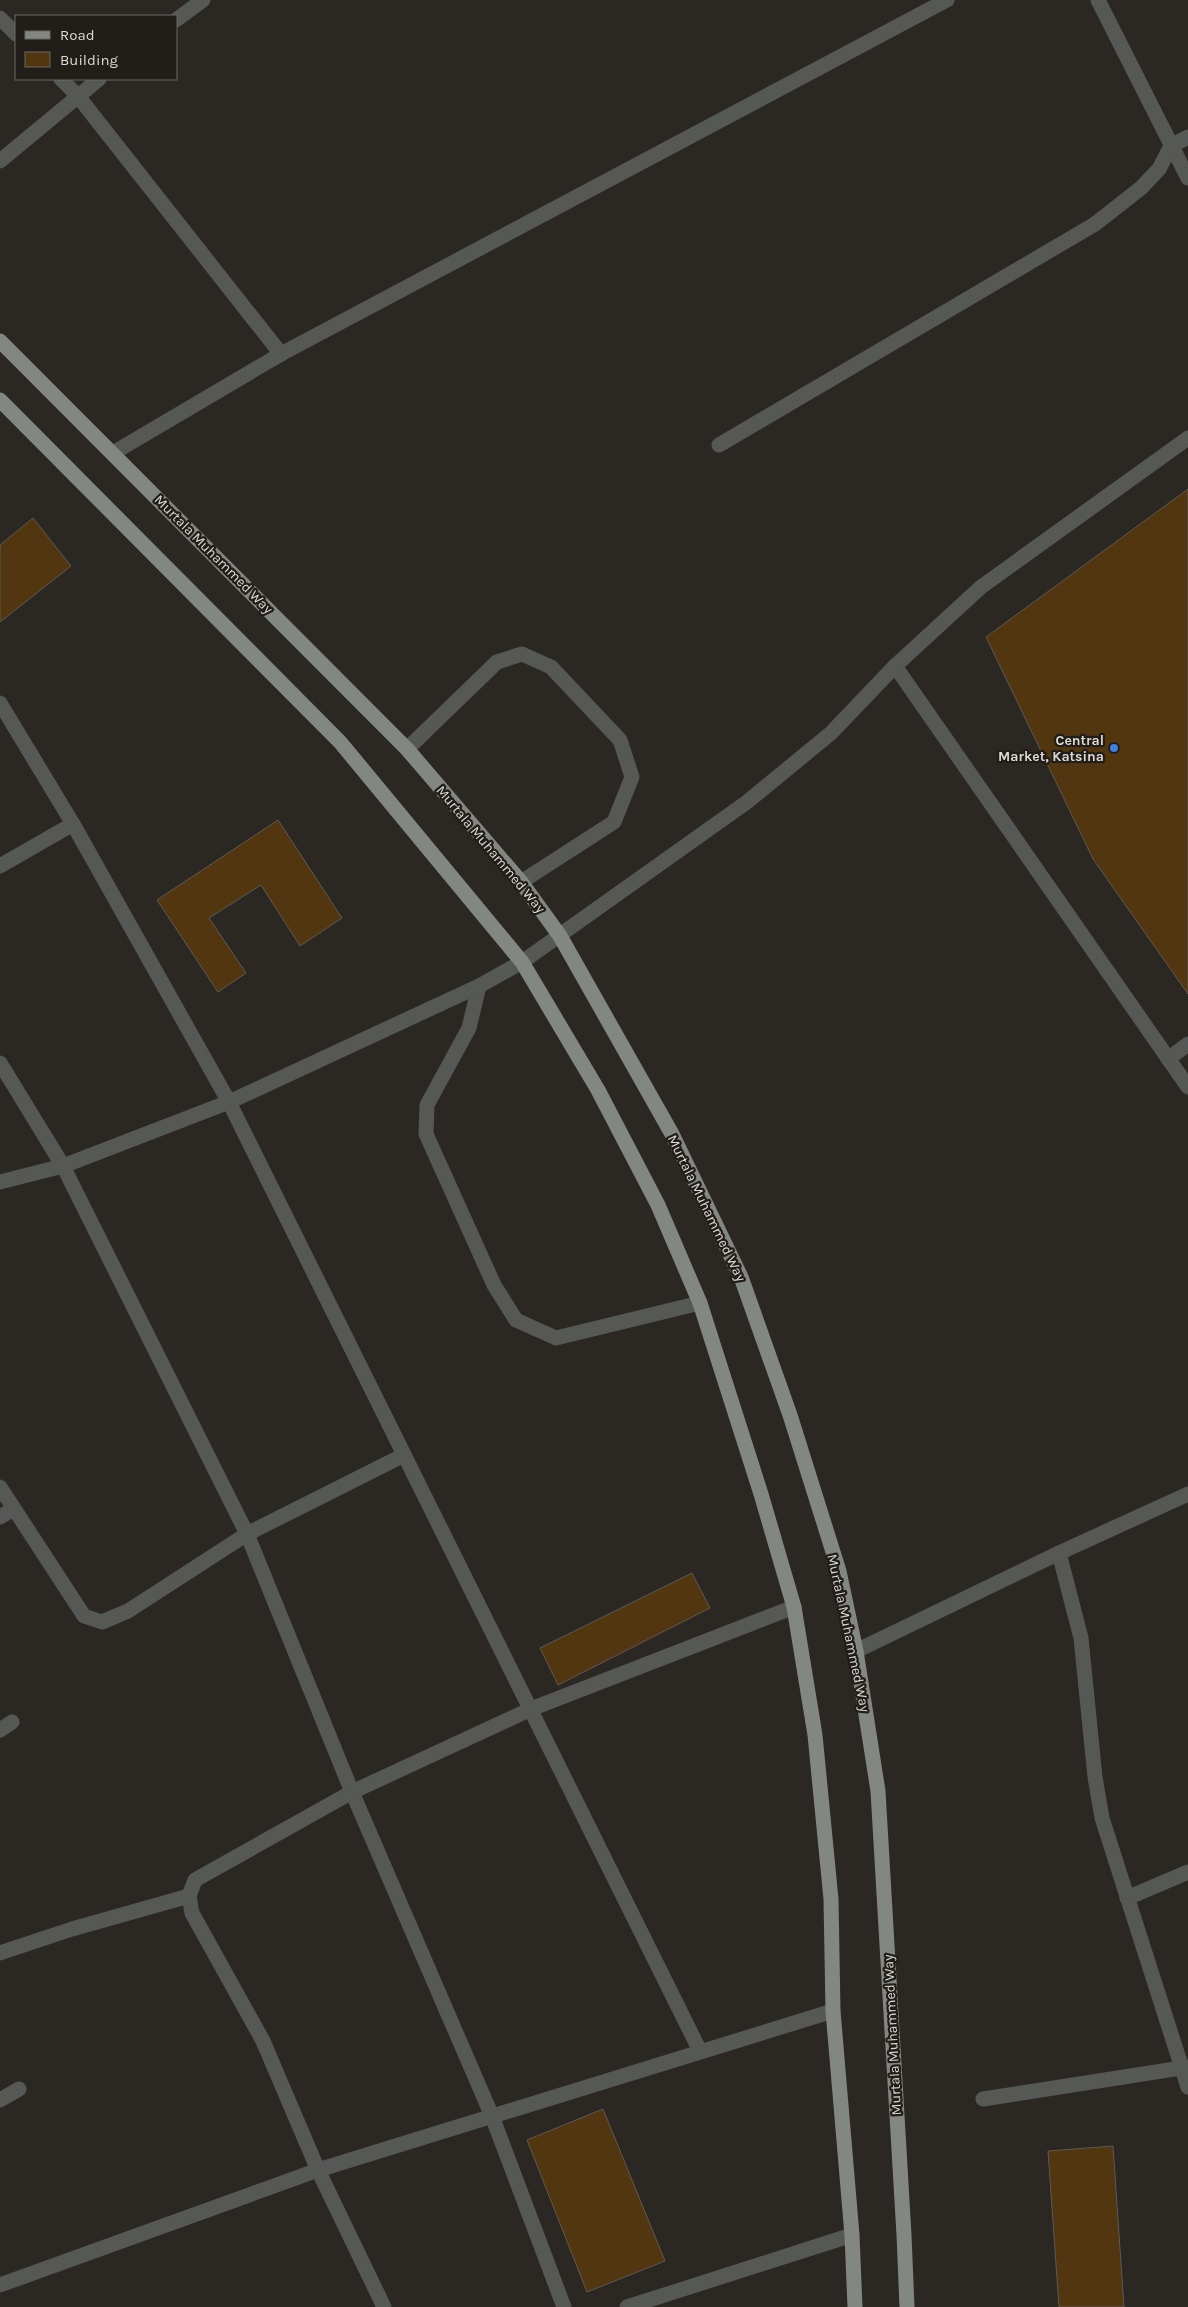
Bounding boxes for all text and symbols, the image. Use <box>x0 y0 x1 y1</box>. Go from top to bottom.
legend <box>15 15 178 80</box>
text: Road <box>60 26 95 44</box>
text: Building <box>60 51 118 69</box>
street label: Murtala Muhammed Way <box>151 491 277 618</box>
place label: Central Market, Katsina <box>998 732 1104 765</box>
marker: Central Market, Katsina <box>1108 742 1120 754</box>
street label: Murtala Muhammed Way <box>432 782 549 917</box>
street label: Murtala Muhammed Way <box>664 1132 750 1285</box>
street label: Murtala Muhammed Way <box>823 1553 874 1714</box>
street label: Murtala Muhammed Way <box>880 1954 905 2116</box>

